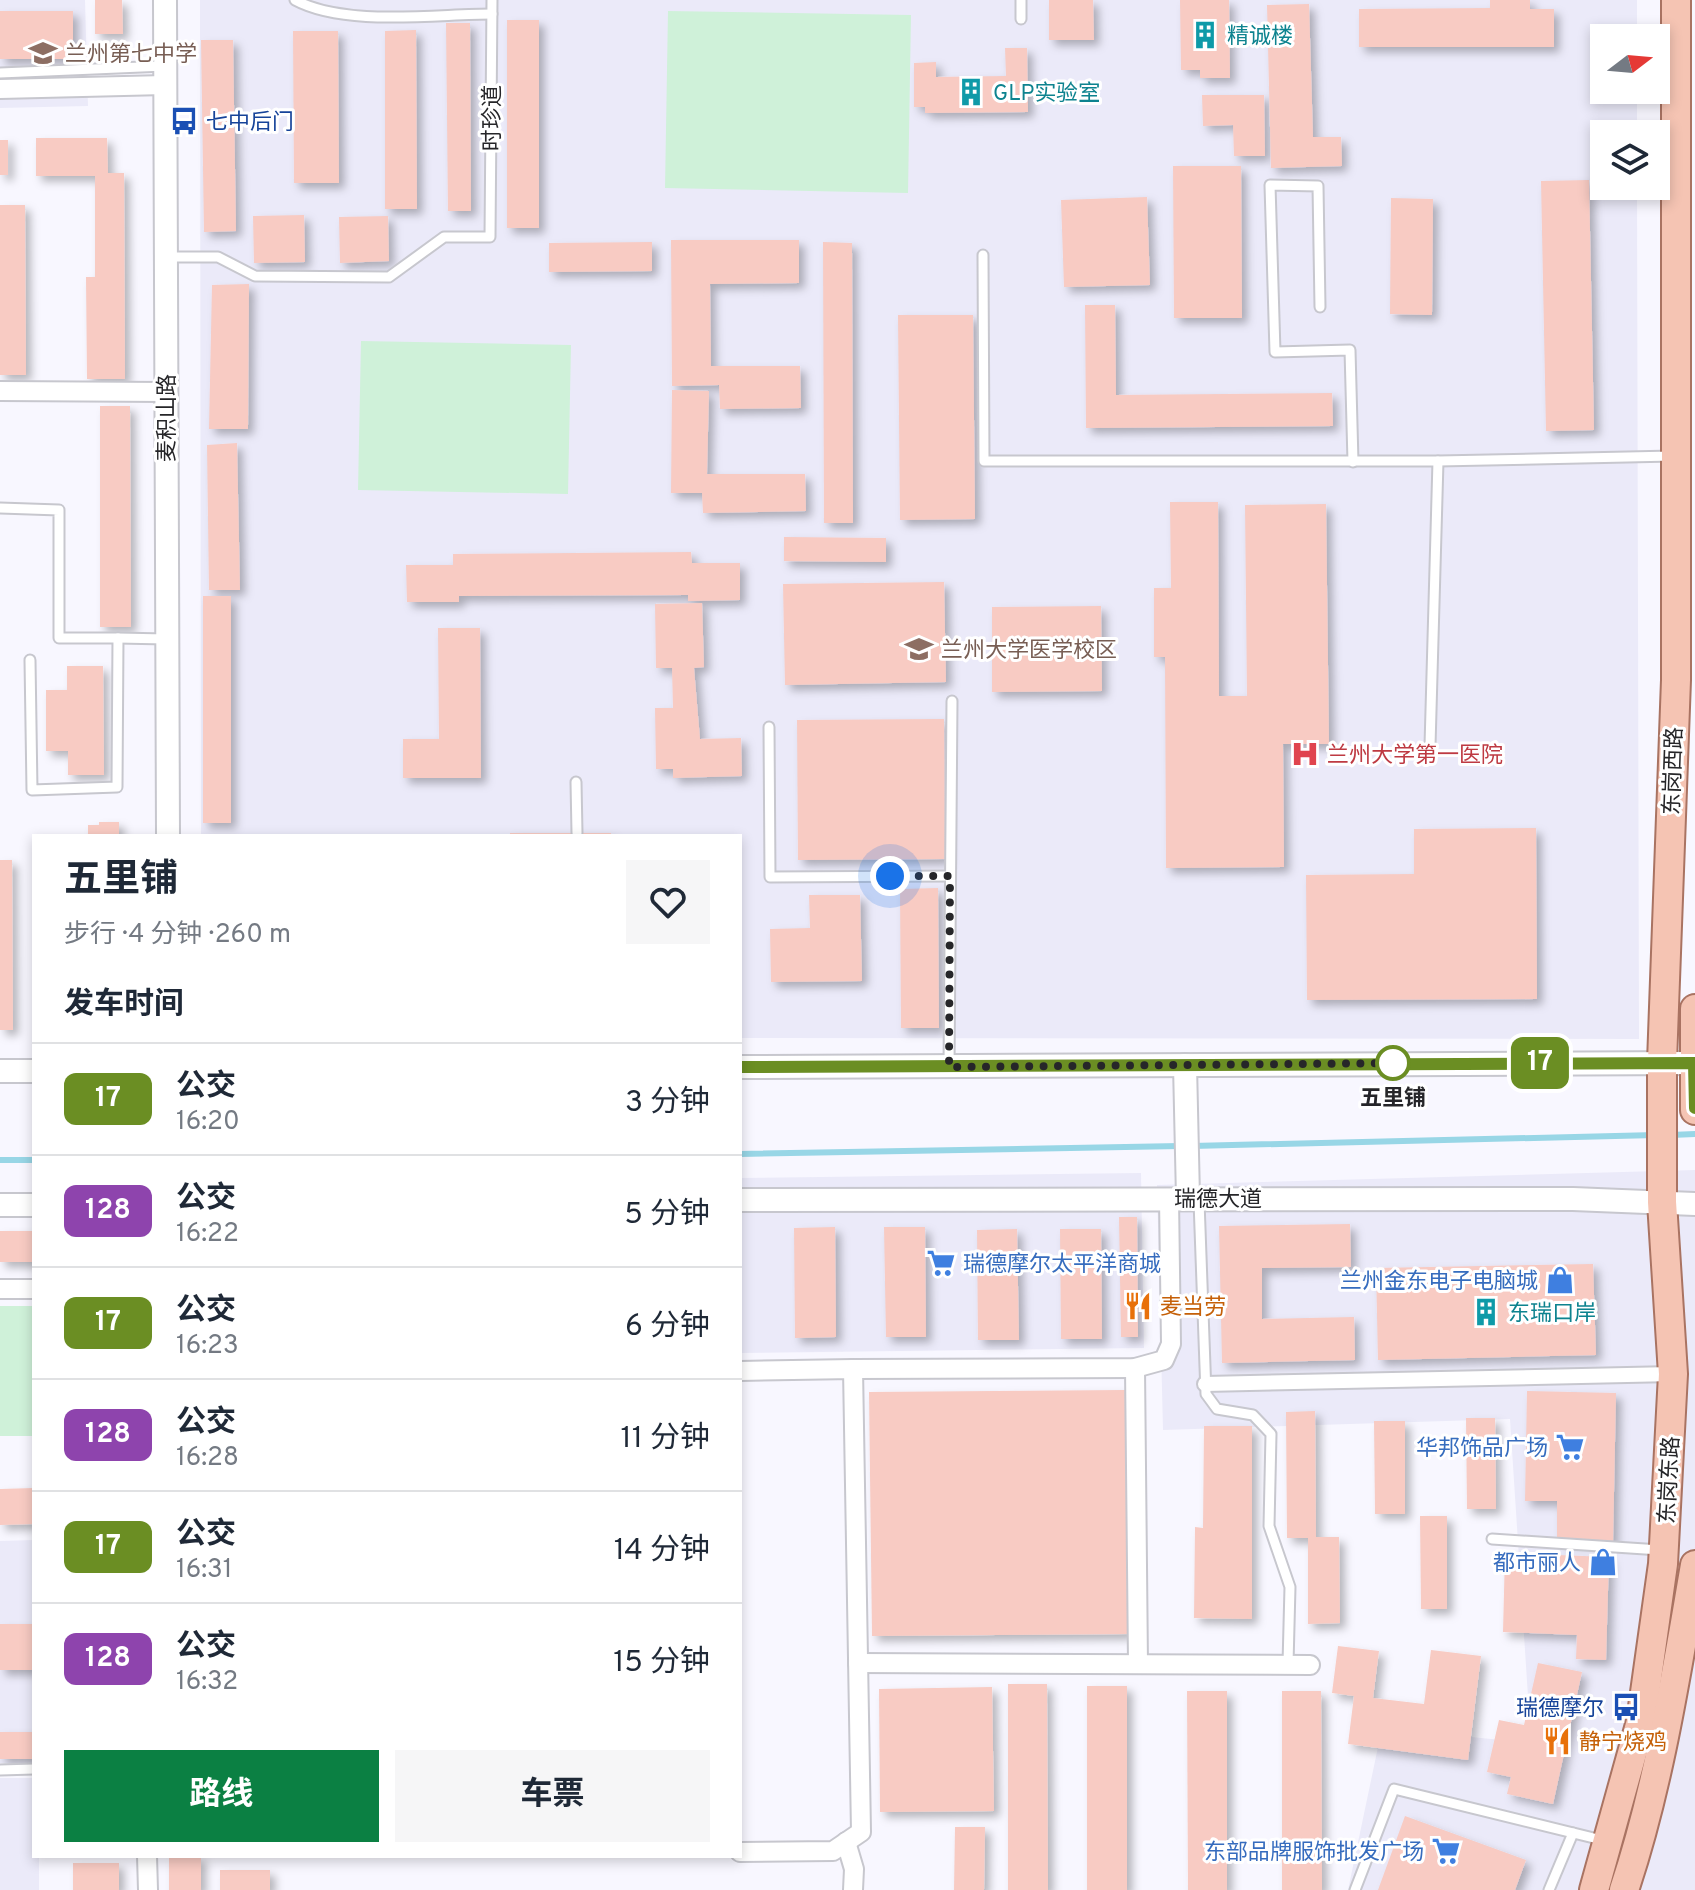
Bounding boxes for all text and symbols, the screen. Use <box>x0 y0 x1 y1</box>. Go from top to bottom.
building icon: 精诚楼 <box>1190 20 1220 50</box>
place label: 精诚楼 <box>1227 24 1293 51</box>
north arrow <box>1590 24 1670 104</box>
map controls <box>1590 24 1670 200</box>
school or university icon: 兰州第七中学 <box>28 38 58 68</box>
place label: 兰州第七中学 <box>65 42 197 69</box>
building icon: GLP实验室 <box>956 77 986 107</box>
place label: GLP实验室 <box>993 81 1100 108</box>
street label: 时珍道 <box>480 85 507 151</box>
bus stop icon: 七中后门 <box>169 106 199 136</box>
place label: 七中后门 <box>206 110 294 137</box>
button: layers <box>1590 120 1670 200</box>
street label: 麦积山路 <box>155 374 182 462</box>
school or university icon: 兰州大学医学校区 <box>904 634 934 664</box>
place label: 兰州大学医学校区 <box>941 638 1117 665</box>
street label: 东岗西路 <box>1659 727 1690 816</box>
hospital icon: 兰州大学第一医院 <box>1290 739 1320 769</box>
place label: 兰州大学第一医院 <box>1327 743 1503 770</box>
your location <box>870 856 910 896</box>
text: 五里铺 <box>64 857 178 906</box>
button: heart <box>626 860 710 944</box>
text: 步行 · 4 分钟 · 260 m <box>64 919 291 952</box>
text: 发车时间 <box>64 987 184 1024</box>
line badge: 17 <box>1504 1037 1576 1089</box>
text: 17 <box>1527 1045 1553 1081</box>
marker: 五里铺 <box>1376 1046 1410 1080</box>
text: 公交 <box>176 1069 236 1106</box>
text: 17 <box>95 1081 121 1117</box>
text: 3 分钟 <box>625 1085 710 1122</box>
place label: 五里铺 <box>1360 1086 1426 1113</box>
text: 16:20 <box>176 1106 240 1139</box>
text: 公交 <box>176 1181 236 1218</box>
street label: 瑞德大道 <box>1174 1187 1262 1214</box>
text: 128 <box>85 1193 131 1229</box>
text: 5 分钟 <box>624 1197 710 1234</box>
text: 16:22 <box>176 1218 239 1251</box>
supermarket icon: 瑞德摩尔太平洋商城 <box>926 1248 956 1278</box>
place label: 瑞德摩尔太平洋商城 <box>963 1252 1161 1279</box>
shop icon: 兰州金东电子电脑城 <box>1545 1265 1575 1295</box>
place label: 兰州金东电子电脑城 <box>1340 1269 1538 1296</box>
restaurant icon: 麦当劳 <box>1123 1291 1153 1321</box>
text: 公交 <box>176 1293 236 1330</box>
place label: 麦当劳 <box>1160 1295 1226 1322</box>
building icon: 东瑞口岸 <box>1471 1297 1501 1327</box>
place label: 东瑞口岸 <box>1508 1301 1596 1328</box>
text: 17 <box>95 1305 121 1341</box>
text: 6 分钟 <box>625 1309 710 1346</box>
text: 16:23 <box>176 1330 239 1363</box>
text: 公交 <box>176 1405 236 1442</box>
text: 128 <box>85 1417 131 1453</box>
text: 11 分钟 <box>621 1421 710 1458</box>
supermarket icon: 华邦饰品广场 <box>1555 1432 1585 1462</box>
street label: 东岗东路 <box>1655 1435 1686 1525</box>
place label: 华邦饰品广场 <box>1416 1436 1548 1463</box>
text: 16:28 <box>176 1442 239 1475</box>
text: 公交 <box>176 1517 236 1554</box>
text: 17 <box>95 1529 121 1565</box>
text: 14 分钟 <box>614 1533 710 1570</box>
shop icon: 都市丽人 <box>1588 1547 1618 1577</box>
place label: 都市丽人 <box>1493 1551 1581 1578</box>
text: 16:31 <box>176 1554 232 1587</box>
text: 公交 <box>176 1629 236 1666</box>
text: 128 <box>85 1641 131 1677</box>
text: 15 分钟 <box>613 1645 710 1682</box>
text: 16:32 <box>176 1666 238 1699</box>
bus stop icon: 瑞德摩尔 <box>1611 1692 1641 1722</box>
place label: 瑞德摩尔 <box>1516 1696 1604 1723</box>
restaurant icon: 静宁烧鸡 <box>1542 1726 1572 1756</box>
place label: 静宁烧鸡 <box>1579 1730 1667 1757</box>
button: 路线 <box>64 1750 379 1842</box>
button: 车票 <box>395 1750 710 1842</box>
supermarket icon: 东部品牌服饰批发广场 <box>1431 1836 1461 1866</box>
place label: 东部品牌服饰批发广场 <box>1204 1840 1424 1867</box>

